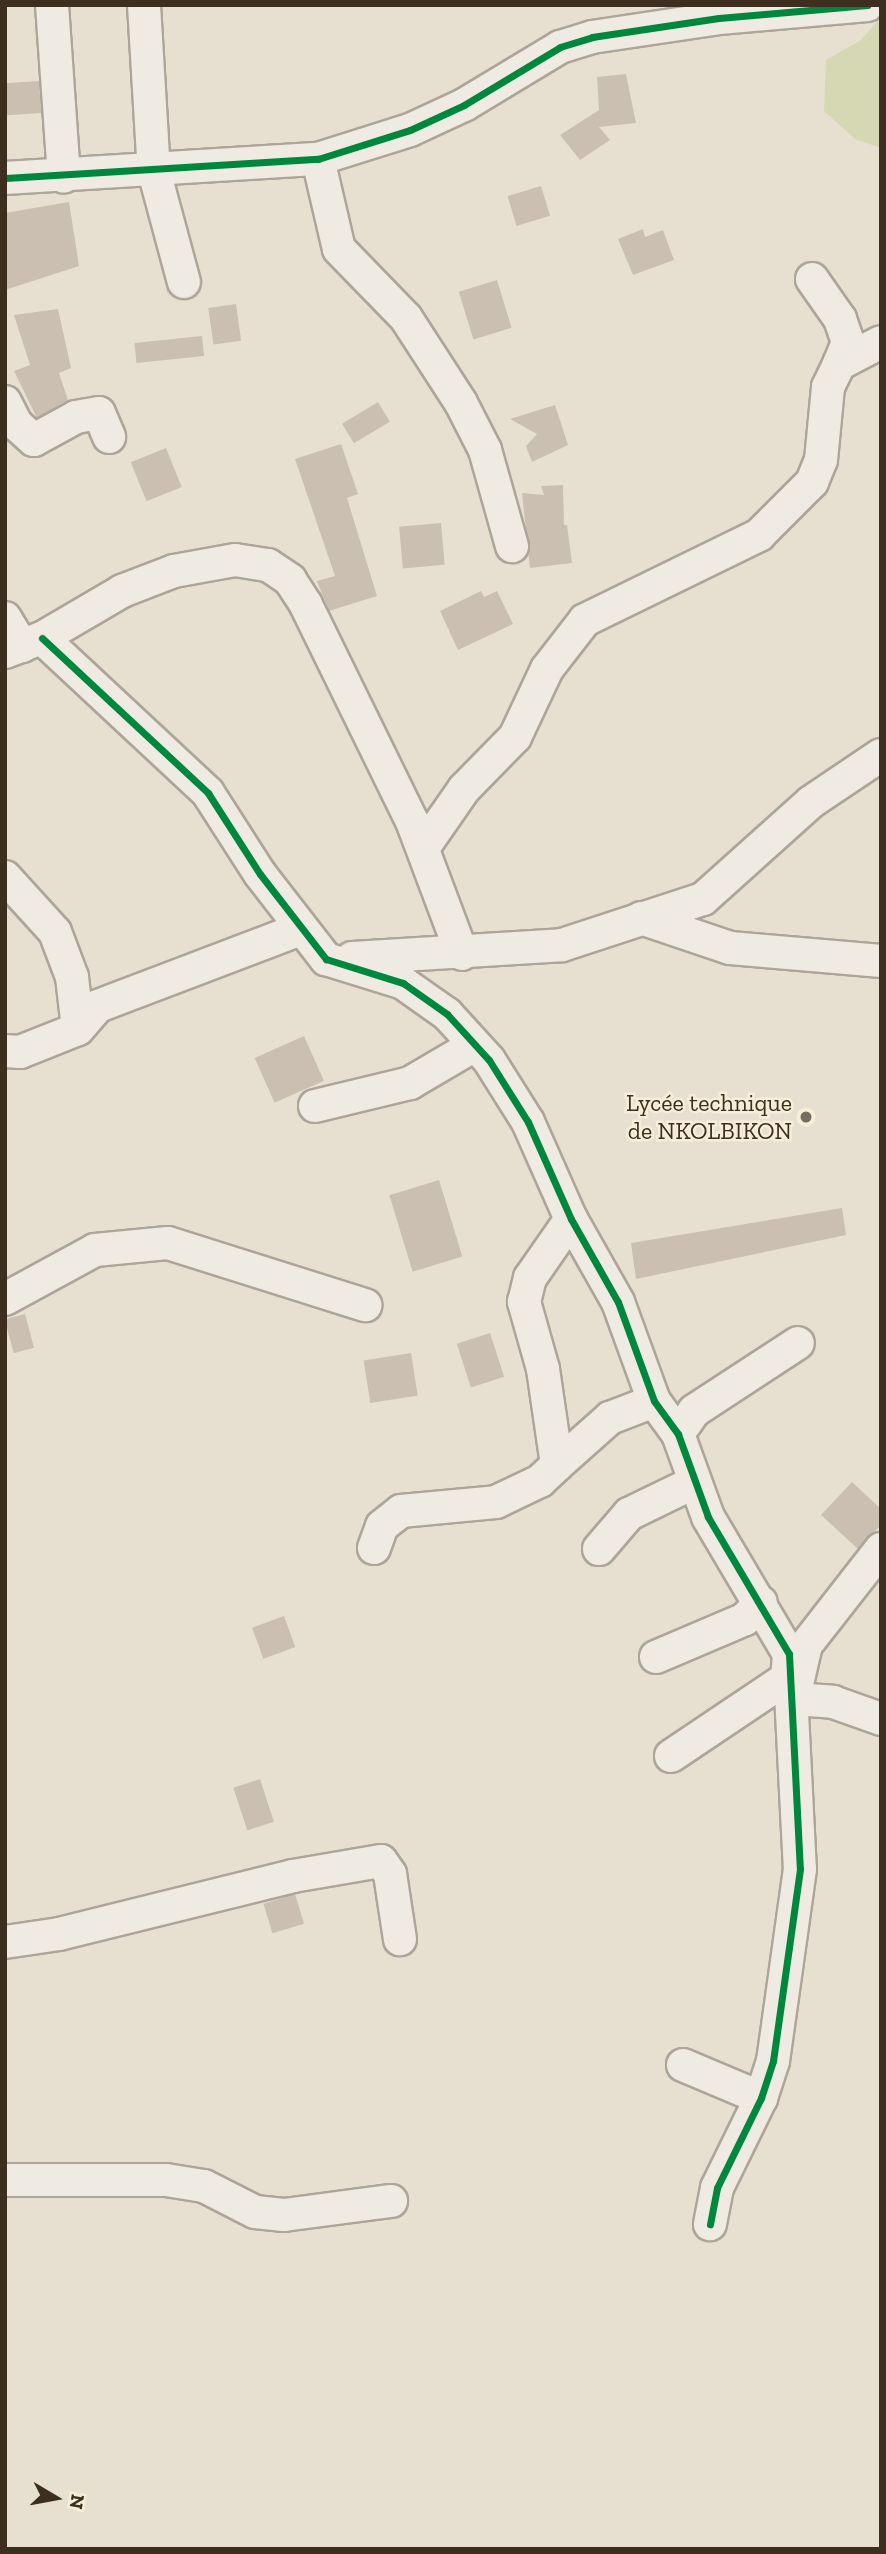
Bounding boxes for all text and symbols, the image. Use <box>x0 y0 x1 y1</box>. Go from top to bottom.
place label: Lycée technique de NKOLBIKON <box>626 1089 792 1145</box>
marker: Lycée technique de NKOLBIKON <box>798 1109 814 1125</box>
north arrow <box>21 2463 91 2533</box>
text: N <box>65 2493 90 2511</box>

